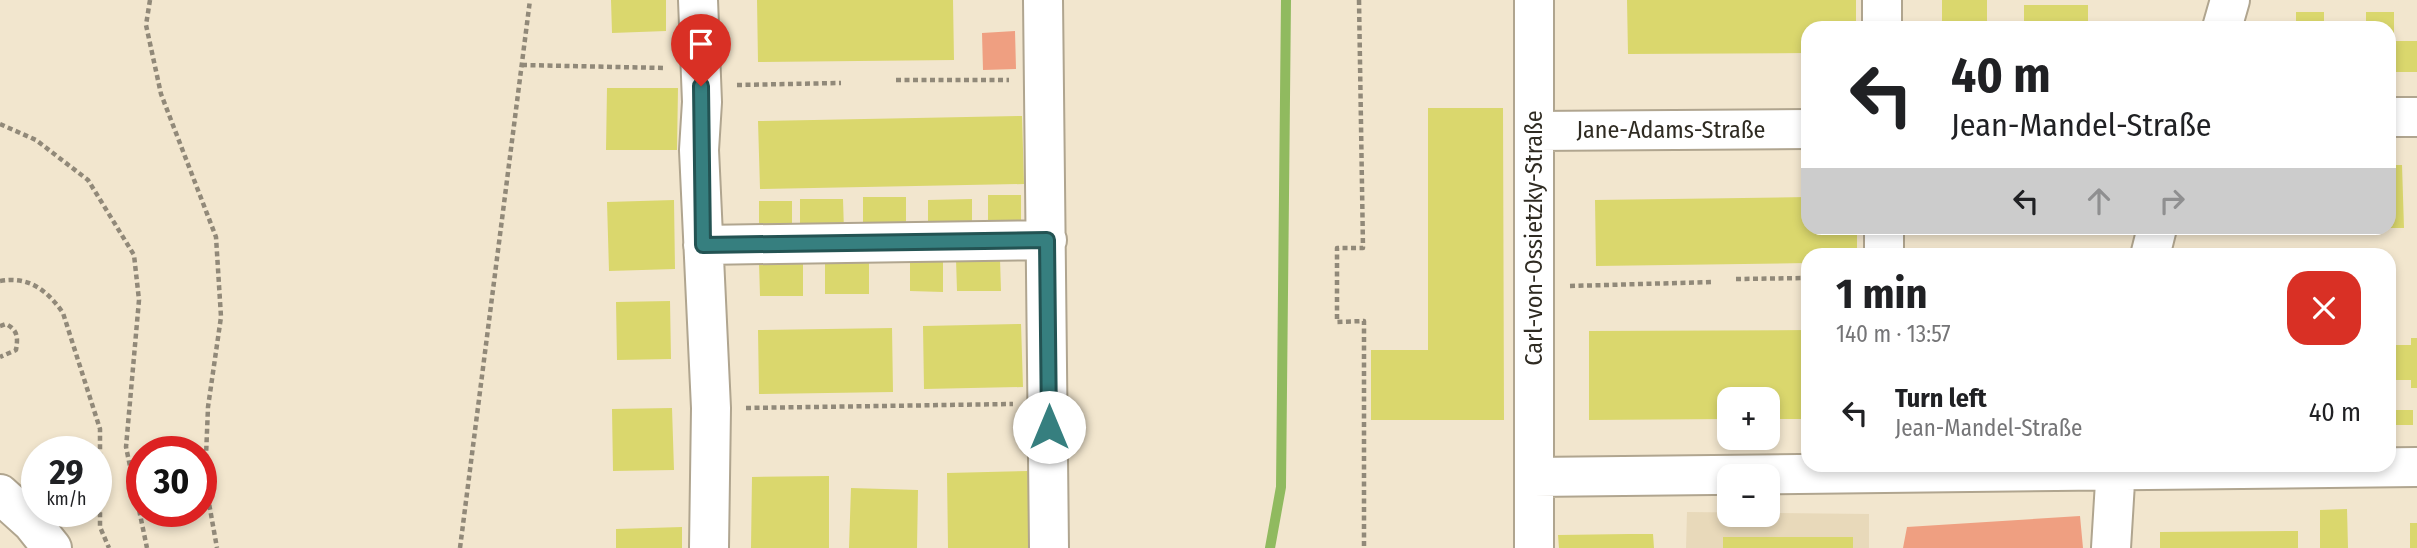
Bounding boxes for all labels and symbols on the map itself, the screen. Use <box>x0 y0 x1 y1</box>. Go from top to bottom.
pin <box>671 14 731 86</box>
street label: Carl-von-Ossietzky-Straße <box>1520 110 1548 366</box>
street label: Jane-Adams-Straße <box>1577 116 1765 144</box>
position arrow <box>1012 390 1086 464</box>
speed limit sign: 30 <box>126 436 217 527</box>

